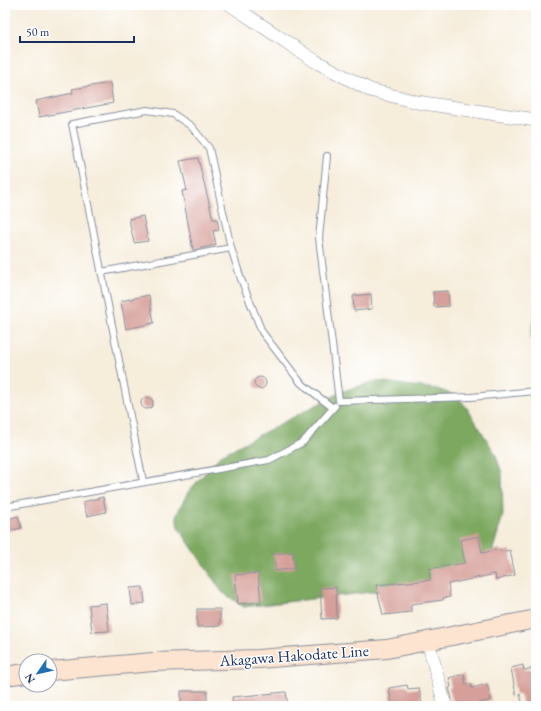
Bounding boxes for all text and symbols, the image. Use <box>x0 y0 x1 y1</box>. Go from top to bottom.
scale bar <box>20 18 134 44</box>
text: 50 m <box>26 24 50 40</box>
street label: Akagawa Hakodate Line <box>218 640 370 671</box>
north arrow <box>18 653 58 693</box>
text: N <box>21 671 38 686</box>

